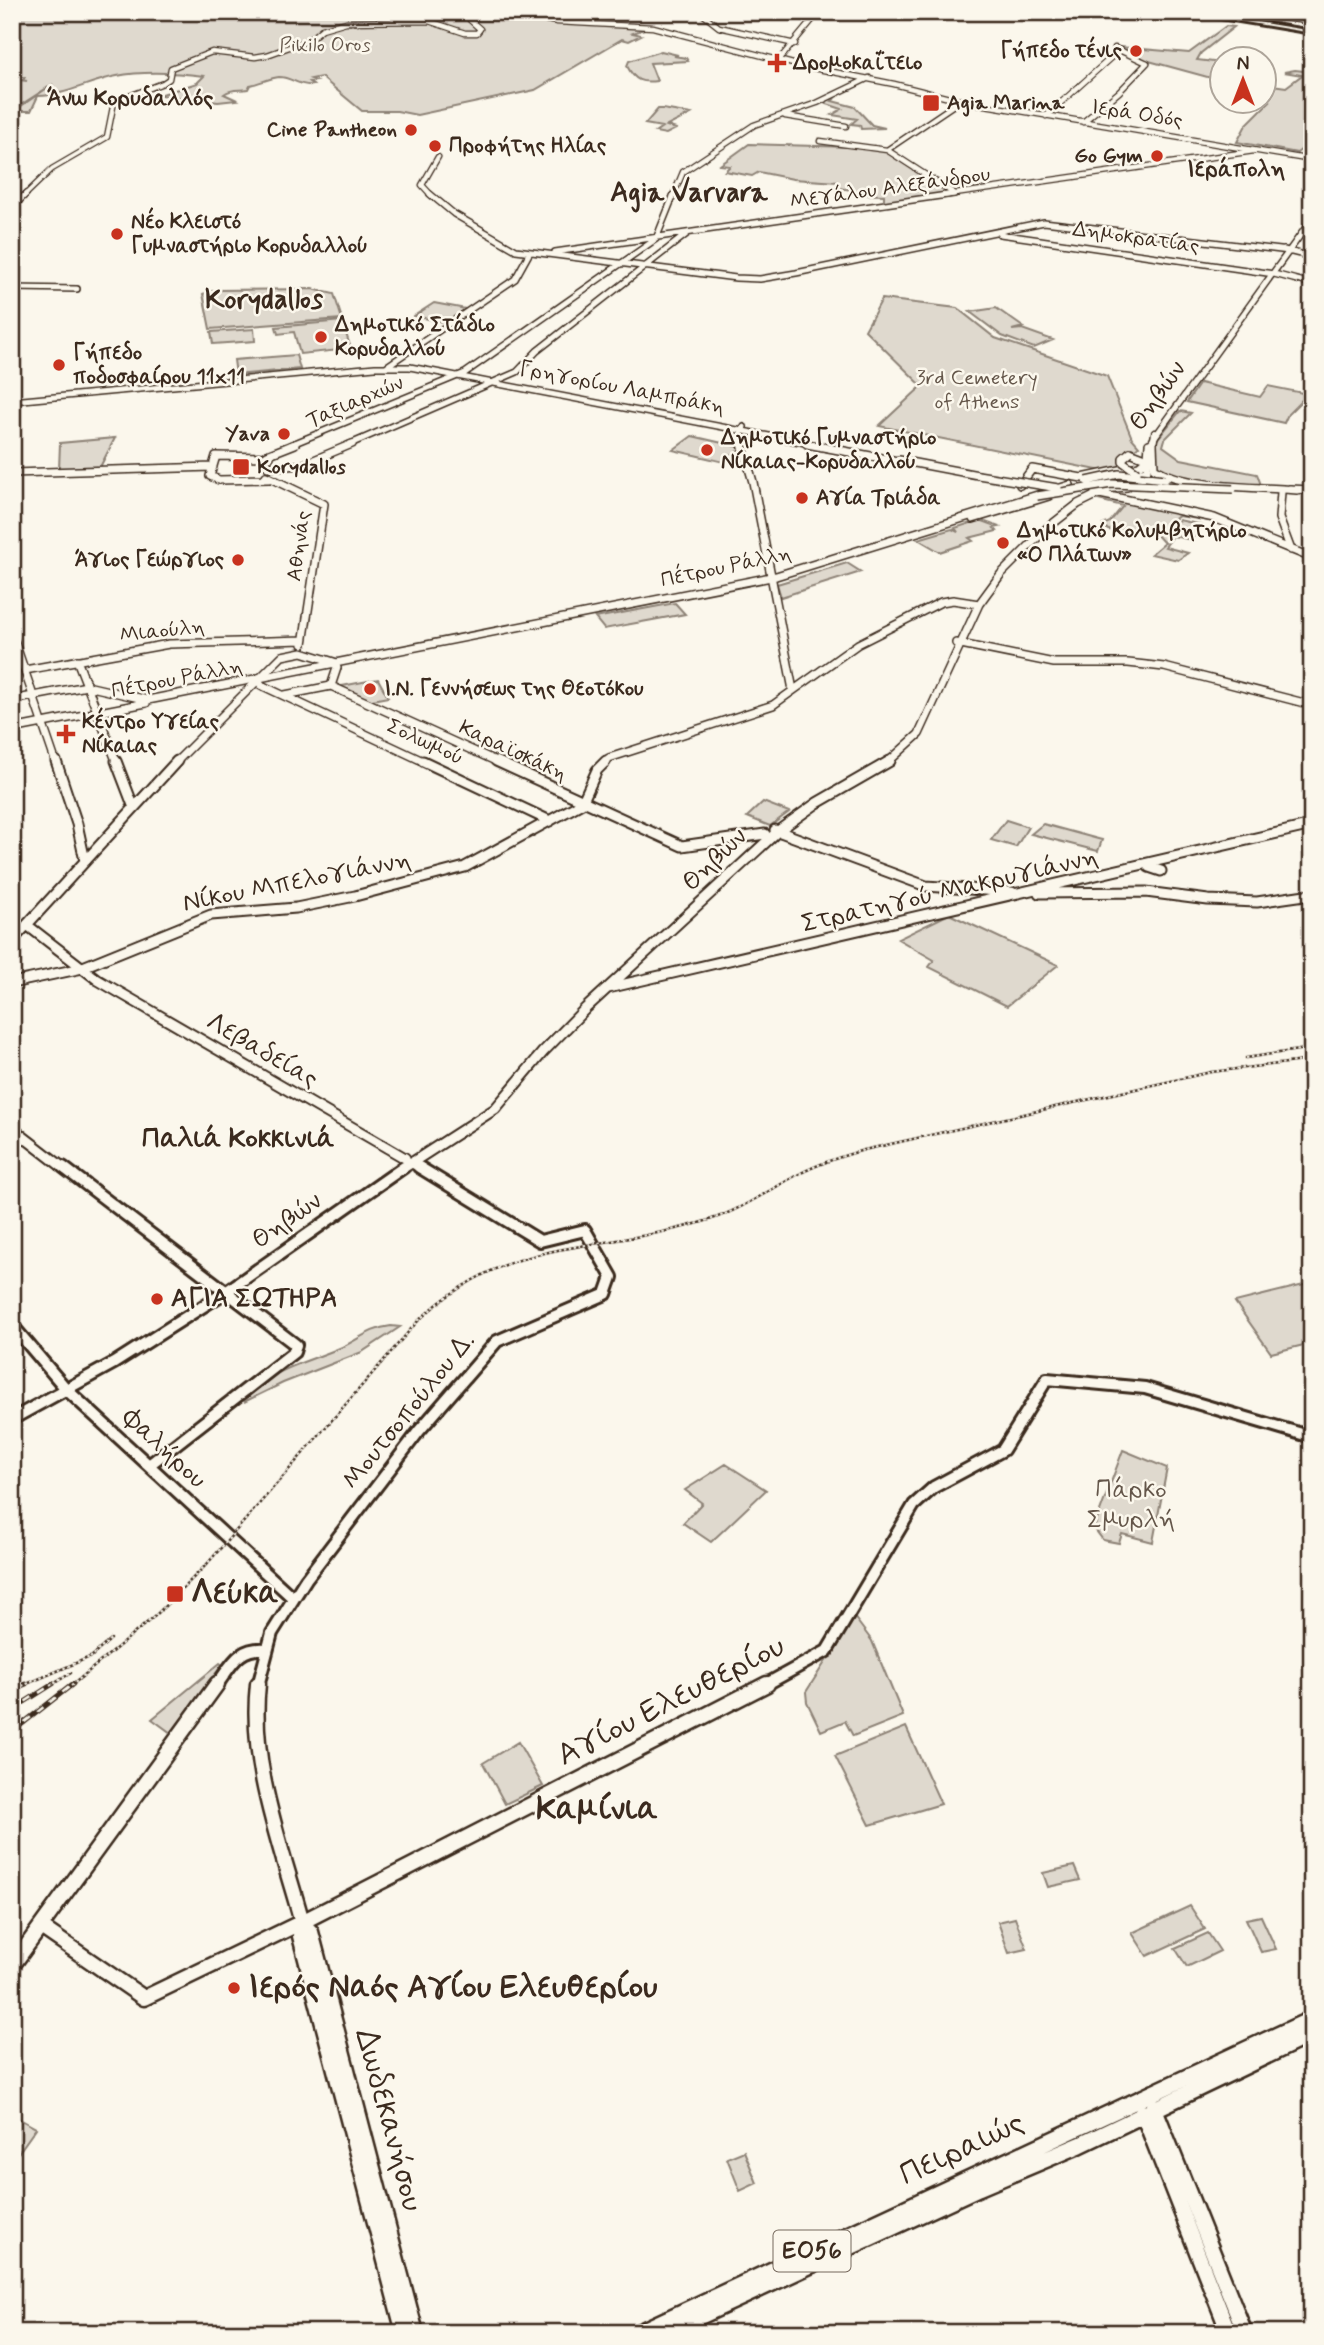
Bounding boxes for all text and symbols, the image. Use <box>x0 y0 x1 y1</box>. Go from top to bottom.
park label: Pikilo Oros <box>279 31 371 59</box>
place label: Γήπεδο τένις <box>1000 36 1122 65</box>
marker: Γήπεδο τένις <box>1128 43 1144 59</box>
north arrow <box>1208 46 1278 116</box>
place label: Δρομοκαΐτειο <box>792 49 923 77</box>
text: N <box>1237 52 1249 77</box>
marker: Δρομοκαΐτειο <box>767 53 787 73</box>
district label: Άνω Κορυδαλλός <box>47 84 213 114</box>
place label: Agia Marina <box>947 89 1066 117</box>
marker: Agia Marina <box>921 93 941 113</box>
street label: Ιερά Οδός <box>1089 93 1185 135</box>
place label: Cine Pantheon <box>266 116 397 144</box>
marker: Cine Pantheon <box>403 122 419 138</box>
place label: Προφήτης Ηλίας <box>449 132 606 160</box>
marker: Προφήτης Ηλίας <box>427 138 443 154</box>
place label: Go Gym <box>1074 142 1143 170</box>
marker: Go Gym <box>1149 148 1165 164</box>
district label: Ιεράπολη <box>1187 155 1285 185</box>
street label: Μεγάλου Αλεξάνδρου <box>788 160 992 216</box>
district label: Agia Varvara <box>610 175 769 213</box>
place label: Νέο Κλειστό Γυμναστήριο Κορυδαλλού <box>131 207 368 260</box>
street label: Δημοκρατίας <box>1071 215 1201 261</box>
marker: Νέο Κλειστό Γυμναστήριο Κορυδαλλού <box>109 226 125 242</box>
district label: Korydallos <box>205 282 324 319</box>
place label: Δημοτικό Στάδιο Κορυδαλλού <box>334 311 495 363</box>
marker: Δημοτικό Στάδιο Κορυδαλλού <box>313 329 329 345</box>
place label: Γήπεδο ποδοσφαίρου 11x11 <box>73 339 245 391</box>
street label: Γρηγορίου Λαμπράκη <box>517 354 727 422</box>
street label: Θηβών <box>1122 354 1194 438</box>
marker: Γήπεδο ποδοσφαίρου 11x11 <box>51 357 67 373</box>
park label: 3rd Cemetery of Athens <box>916 364 1038 416</box>
street label: Ταξιαρχών <box>302 369 408 435</box>
place label: Yava <box>225 420 270 448</box>
place label: Δημοτικό Γυμναστήριο Νίκαιας-Κορυδαλλού <box>720 424 937 476</box>
marker: Yava <box>276 426 292 442</box>
marker: Δημοτικό Γυμναστήριο Νίκαιας-Κορυδαλλού <box>699 442 715 458</box>
place label: Korydallos <box>257 453 346 481</box>
marker: Korydallos <box>231 457 251 477</box>
place label: Αγία Τριάδα <box>816 484 941 512</box>
marker: Αγία Τριάδα <box>794 490 810 506</box>
street label: Αθηνάς <box>280 509 318 583</box>
place label: Δημοτικό Κολυμβητήριο «Ο Πλάτων» <box>1016 517 1247 569</box>
marker: Δημοτικό Κολυμβητήριο «Ο Πλάτων» <box>995 535 1011 551</box>
street label: Πέτρου Ράλλη <box>658 539 794 595</box>
place label: Άγιος Γεώργιος <box>75 546 224 574</box>
marker: Άγιος Γεώργιος <box>230 552 246 568</box>
street label: Μιαούλη <box>118 613 206 649</box>
street label: Πέτρου Ράλλη <box>109 652 245 705</box>
place label: Ι.Ν. Γεννήσεως της Θεοτόκου <box>384 675 644 703</box>
marker: Ι.Ν. Γεννήσεως της Θεοτόκου <box>362 681 378 697</box>
place label: Κέντρο Υγείας Νίκαιας <box>82 707 219 760</box>
street label: Σολωμού <box>382 712 468 772</box>
street label: Καραϊσκάκη <box>454 714 572 788</box>
marker: Κέντρο Υγείας Νίκαιας <box>56 724 76 744</box>
street label: Θηβών <box>675 821 755 899</box>
street label: Στρατηγού Μακρυγιάννη <box>798 840 1102 942</box>
street label: Νίκου Μπελογιάννη <box>180 843 414 921</box>
street label: Λεβαδείας <box>200 1005 324 1097</box>
district label: Παλιά Κοκκινιά <box>142 1121 335 1158</box>
street label: Θηβών <box>245 1185 329 1257</box>
place label: ΑΓΙΑ ΣΩΤΗΡΑ <box>171 1282 338 1316</box>
marker: ΑΓΙΑ ΣΩΤΗΡΑ <box>149 1291 165 1307</box>
street label: Μουτσοπούλου Δ. <box>335 1325 483 1497</box>
street label: Φαλήρου <box>114 1401 213 1497</box>
park label: Πάρκο Σµυρλή <box>1087 1473 1175 1537</box>
place label: Λεύκα <box>191 1573 279 1615</box>
marker: Λεύκα <box>165 1584 185 1604</box>
street label: Αγίου Ελευθερίου <box>550 1625 792 1777</box>
district label: Καμίνια <box>536 1788 658 1832</box>
place label: Ιερός Ναός Αγίου Ελευθερίου <box>248 1967 657 2009</box>
marker: Ιερός Ναός Αγίου Ελευθερίου <box>226 1980 242 1996</box>
street label: Δωδεκανήσου <box>344 2024 434 2216</box>
street label: Πειραιώς <box>893 2102 1031 2196</box>
road number: ΕΟ56 <box>774 2230 850 2272</box>

